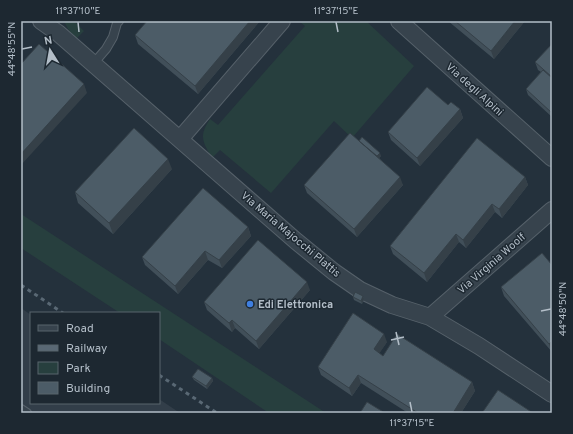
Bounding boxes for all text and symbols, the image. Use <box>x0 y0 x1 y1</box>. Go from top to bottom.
text: 11°37'10"E <box>55 5 101 18</box>
text: 11°37'15"E <box>314 5 358 18</box>
text: 44°48'55"N <box>6 22 19 76</box>
north arrow <box>30 30 70 70</box>
text: N <box>43 34 53 49</box>
street label: Via degli Alpini <box>443 60 506 119</box>
street label: Via Maria Majocchi Plattis <box>238 189 343 281</box>
street label: Via Virginia Woolf <box>455 230 529 297</box>
text: 44°48'50"N <box>557 282 570 336</box>
place label: Edi Elettronica <box>258 298 333 312</box>
marker: Edi Elettronica <box>245 299 255 309</box>
legend <box>30 312 160 404</box>
text: Road <box>66 321 94 337</box>
text: Railway <box>66 341 107 357</box>
text: Park <box>66 361 91 377</box>
text: Building <box>66 381 110 397</box>
text: 11°37'15"E <box>390 417 434 430</box>

